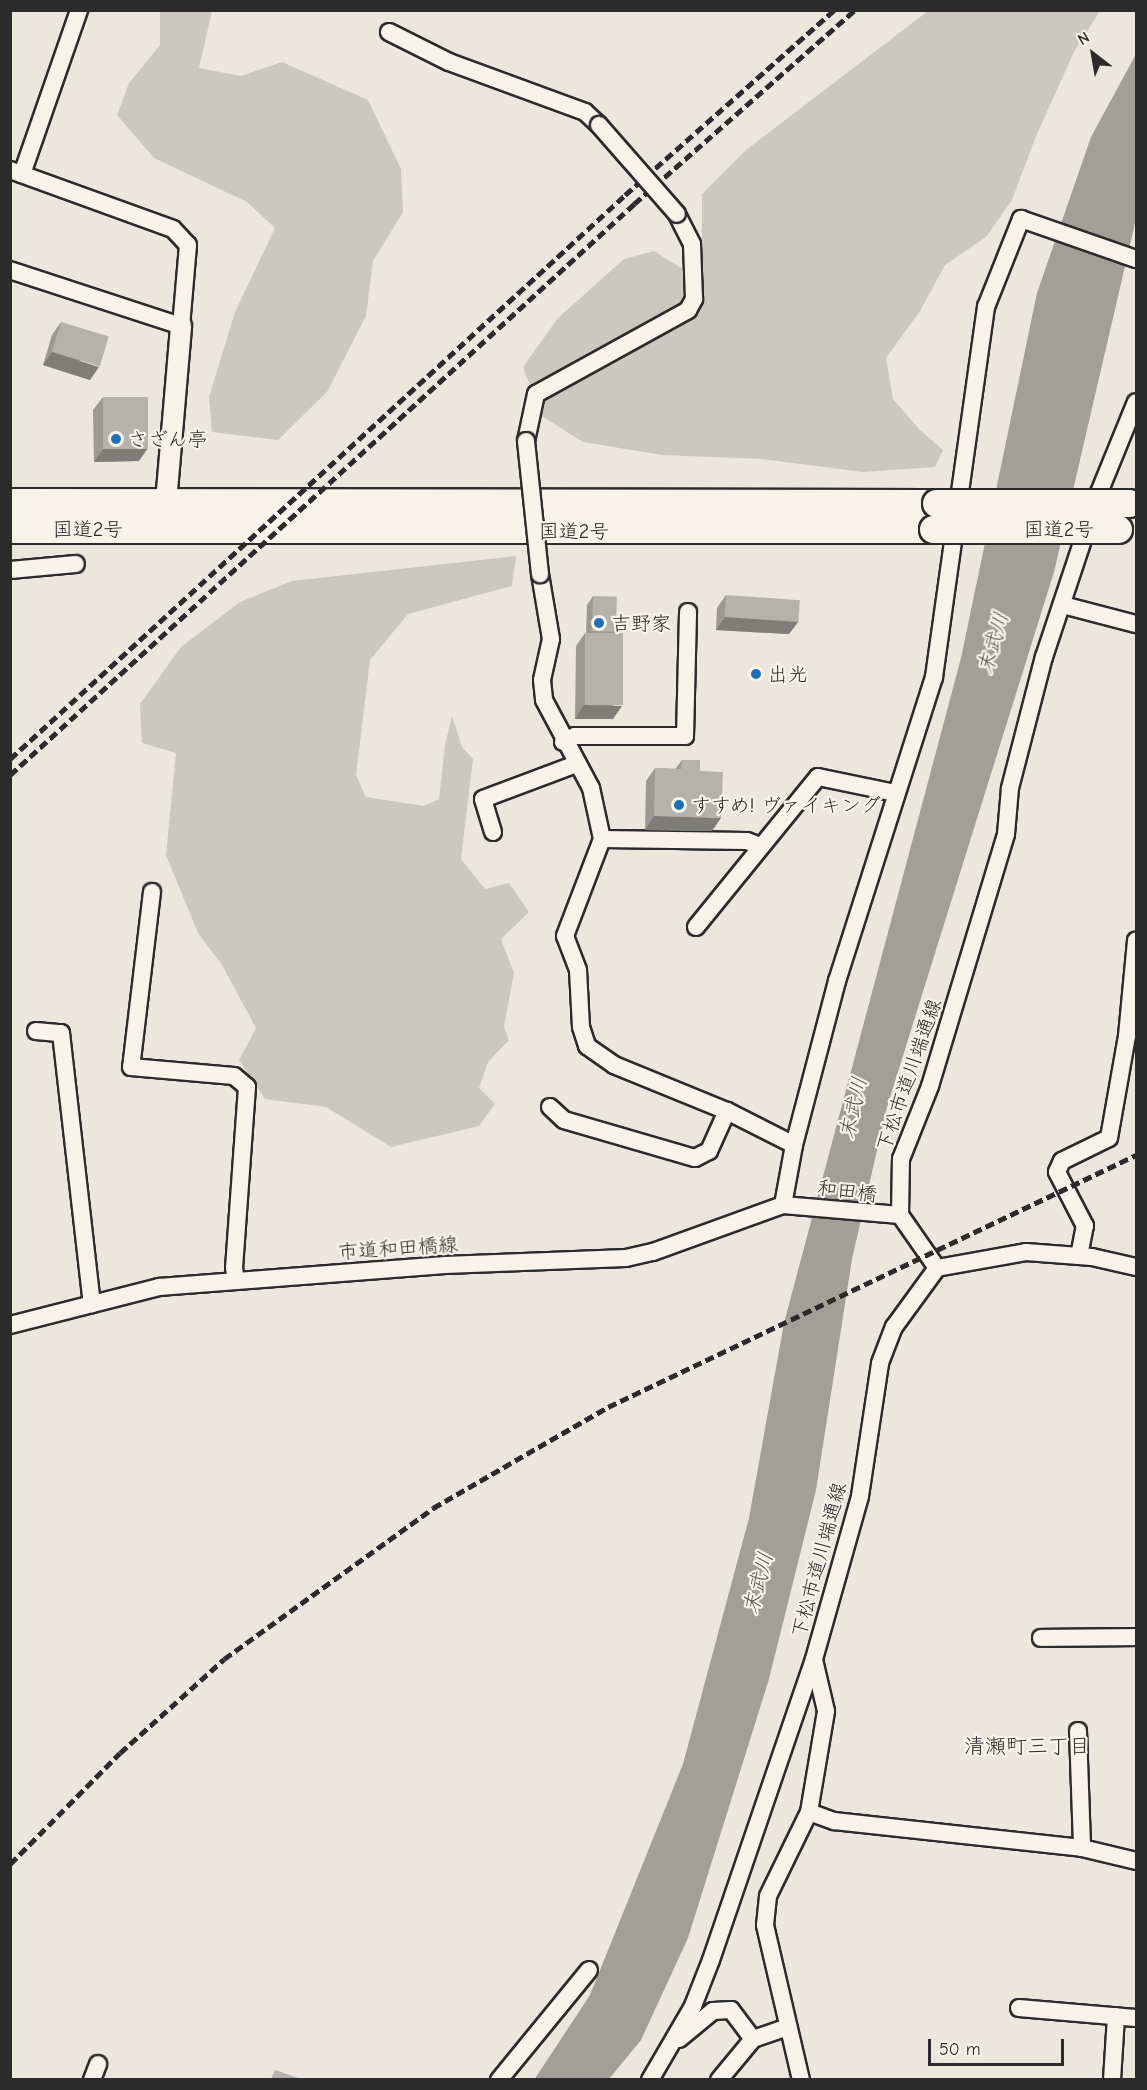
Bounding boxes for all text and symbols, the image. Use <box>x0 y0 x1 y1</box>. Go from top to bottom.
north arrow <box>1063 24 1123 84</box>
text: N <box>1075 28 1093 49</box>
place label: さざん亭 <box>128 427 208 451</box>
marker: さざん亭 <box>109 432 123 446</box>
street label: 国道2号 <box>53 517 123 541</box>
street label: 国道2号 <box>1024 517 1094 541</box>
street label: 国道2号 <box>539 519 609 543</box>
water label: 末武川 <box>972 609 1014 677</box>
place label: 吉野家 <box>611 611 671 635</box>
marker: 吉野家 <box>592 616 606 630</box>
place label: 出光 <box>768 662 808 686</box>
marker: 出光 <box>749 667 763 681</box>
place label: すすめ! ヴァイキング <box>691 793 883 817</box>
marker: すすめ! ヴァイキング <box>672 798 686 812</box>
street label: 下松市道川端通線 <box>872 995 946 1155</box>
water label: 末武川 <box>834 1074 872 1142</box>
street label: 和田橋 <box>816 1175 878 1207</box>
street label: 市道和田橋線 <box>337 1232 459 1264</box>
street label: 下松市道川端通線 <box>787 1480 851 1640</box>
water label: 末武川 <box>738 1549 778 1617</box>
district label: 清瀬町三丁目 <box>964 1733 1090 1759</box>
scale bar <box>931 2027 1068 2065</box>
text: 50 m <box>939 2039 981 2060</box>

